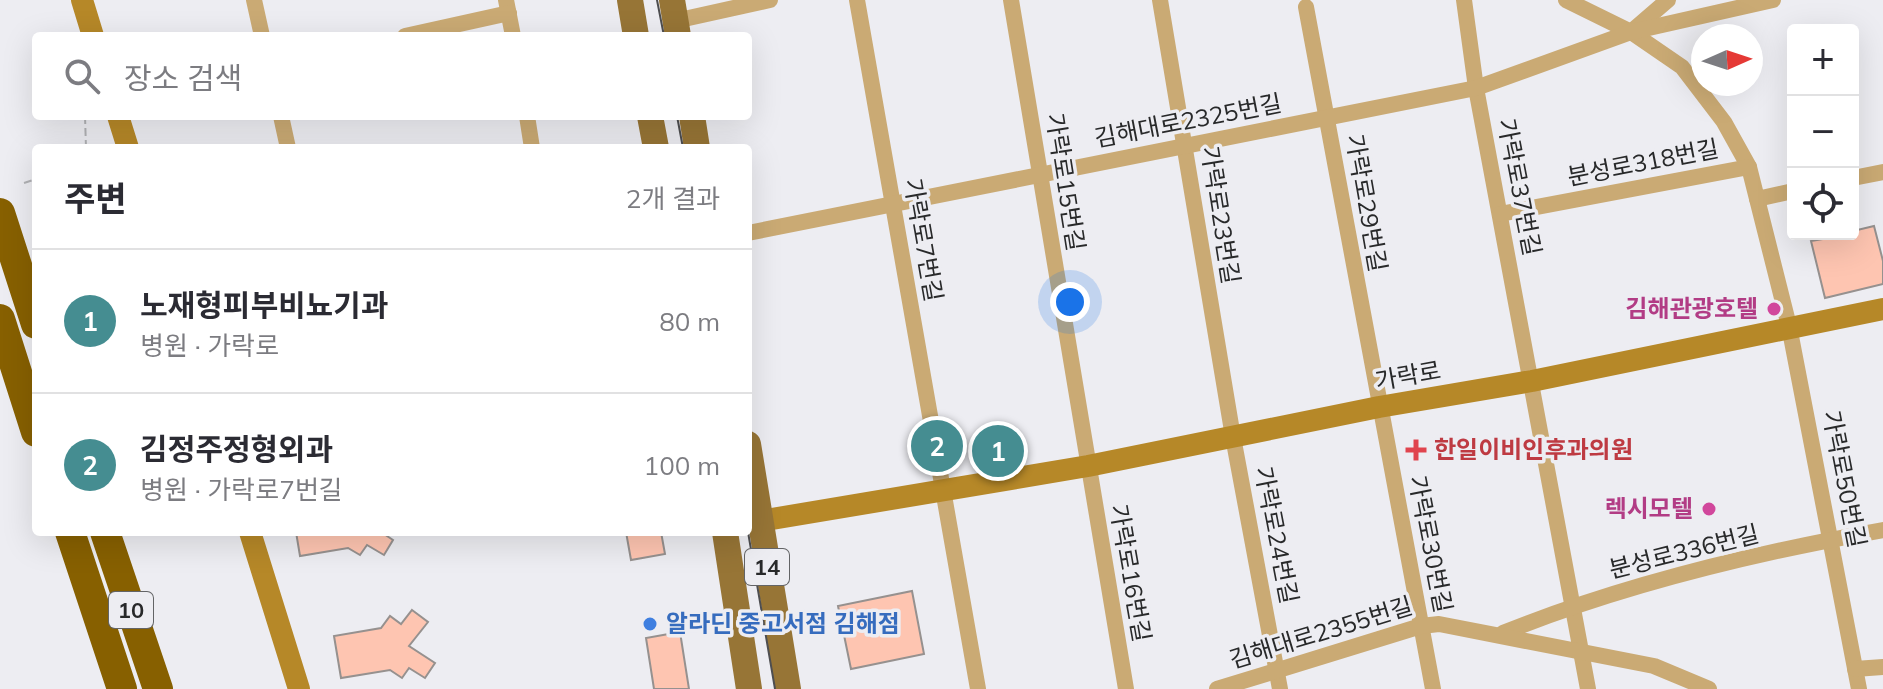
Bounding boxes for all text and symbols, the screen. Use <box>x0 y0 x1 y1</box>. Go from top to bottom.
north arrow <box>1691 24 1763 96</box>
map controls <box>1787 24 1859 240</box>
button: + <box>1787 24 1859 96</box>
search box <box>32 32 752 120</box>
icon: search <box>60 54 104 98</box>
text: 장소 검색 <box>124 59 242 97</box>
street label: 김해대로2325번길 <box>1092 87 1284 153</box>
button: − <box>1787 96 1859 168</box>
street label: 가락로15번길 <box>1040 111 1092 253</box>
street label: 가락로37번길 <box>1492 116 1548 258</box>
street label: 가락로29번길 <box>1340 132 1394 274</box>
street label: 분성로318번길 <box>1565 133 1721 191</box>
street label: 가락로23번길 <box>1195 144 1247 286</box>
button: locate <box>1787 168 1859 240</box>
street label: 가락로7번길 <box>898 176 950 304</box>
text: 주변 <box>64 177 127 220</box>
text: 2개 결과 <box>626 182 720 215</box>
your location <box>1050 282 1090 322</box>
text: 노재형피부비뇨기과 <box>140 286 388 324</box>
place label: 김해관광호텔 <box>1626 293 1758 323</box>
marker: 김해관광호텔 <box>1765 300 1783 318</box>
text: 1 <box>82 305 98 338</box>
text: 80 m <box>659 305 720 338</box>
text: 병원 · 가락로 <box>140 329 279 362</box>
street label: 가락로 <box>1373 354 1443 396</box>
street label: 가락로50번길 <box>1817 408 1873 550</box>
pin: 2 <box>911 416 963 476</box>
pin: 1 <box>972 421 1024 481</box>
text: 김정주정형외과 <box>140 430 333 468</box>
place label: 한일이비인후과의원 <box>1434 434 1633 464</box>
marker: 한일이비인후과의원 <box>1405 439 1427 461</box>
text: 2 <box>82 449 98 482</box>
text: 100 m <box>644 449 720 482</box>
street label: 가락로24번길 <box>1249 464 1305 606</box>
text: 병원 · 가락로7번길 <box>140 473 343 506</box>
street label: 가락로30번길 <box>1403 473 1459 615</box>
place label: 렉시모텔 <box>1605 493 1693 523</box>
marker: 렉시모텔 <box>1700 500 1718 518</box>
street label: 가락로16번길 <box>1104 502 1158 644</box>
street label: 분성로336번길 <box>1606 518 1762 584</box>
road number: 14 <box>745 549 789 585</box>
street label: 김해대로2355번길 <box>1225 590 1416 674</box>
road number: 10 <box>109 592 153 628</box>
place label: 알라딘 중고서점 김해점 <box>666 608 900 638</box>
marker: 알라딘 중고서점 김해점 <box>641 615 659 633</box>

